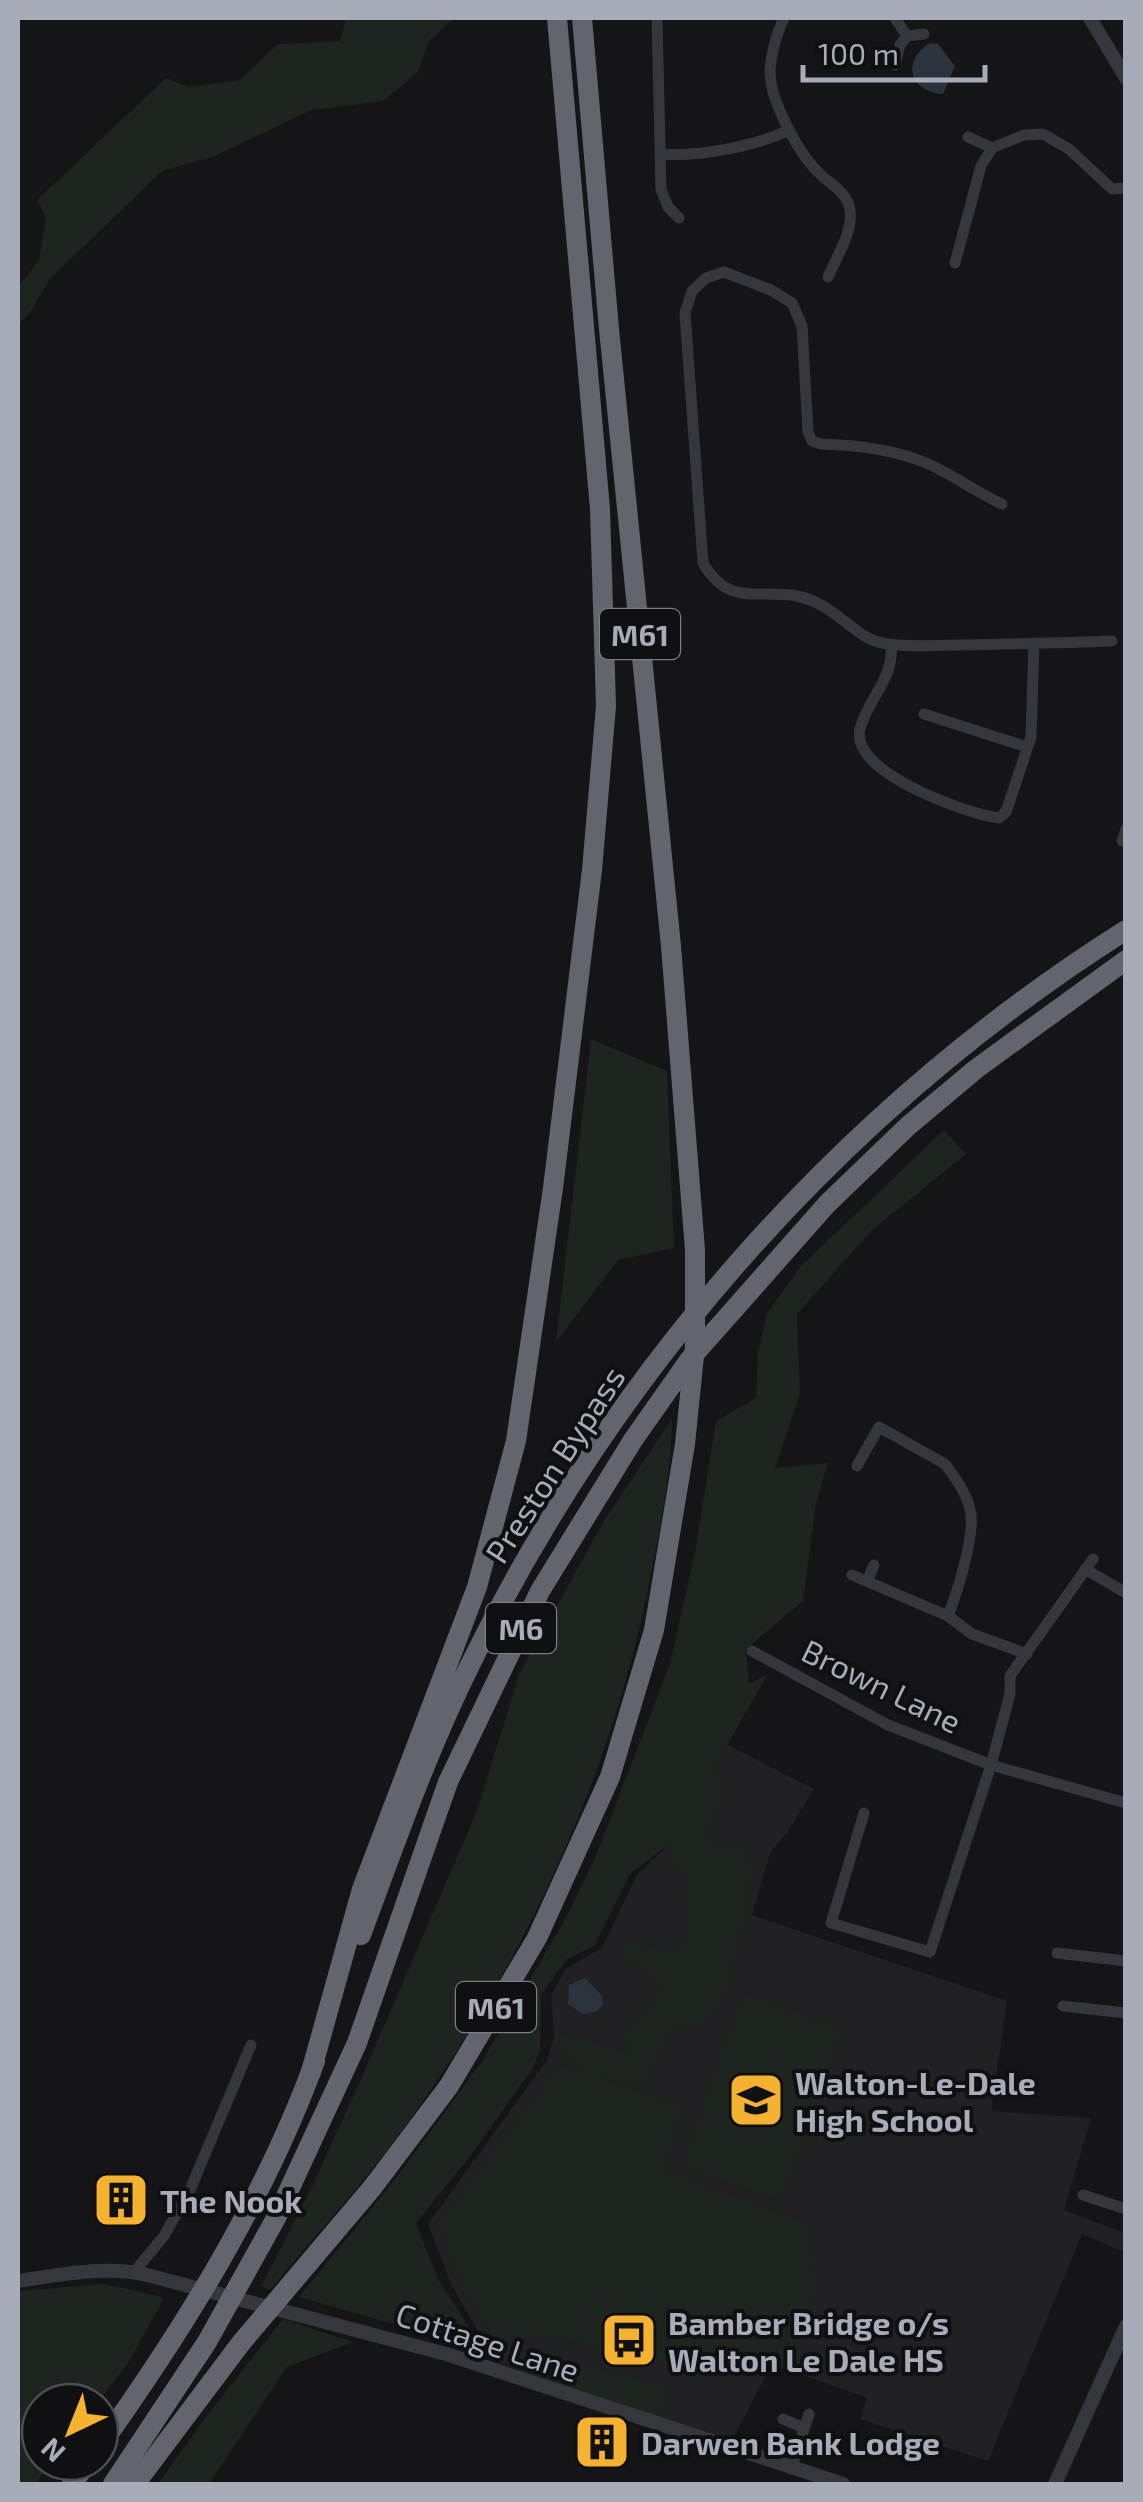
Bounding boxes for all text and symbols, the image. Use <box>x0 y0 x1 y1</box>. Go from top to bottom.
scale bar <box>803 20 986 82</box>
text: 100 m <box>818 35 899 71</box>
road number: M61 <box>600 609 680 659</box>
street label: Preston Bypass <box>476 1359 632 1569</box>
road number: M6 <box>486 1603 556 1653</box>
street label: Brown Lane <box>796 1630 968 1740</box>
road number: M61 <box>456 1982 536 2032</box>
place label: Walton-Le-Dale High School <box>795 2063 1036 2138</box>
school or university icon: Walton-Le-Dale High School <box>726 2070 786 2130</box>
building icon: The Nook <box>91 2170 151 2230</box>
place label: The Nook <box>160 2181 302 2219</box>
street label: Cottage Lane <box>392 2294 584 2388</box>
place label: Bamber Bridge o/s Walton Le Dale HS <box>668 2303 949 2378</box>
bus stop icon: Bamber Bridge o/s Walton Le Dale HS <box>599 2310 659 2370</box>
north arrow <box>20 2382 120 2482</box>
building icon: Darwen Bank Lodge <box>572 2412 632 2472</box>
place label: Darwen Bank Lodge <box>641 2423 940 2461</box>
text: N <box>33 2432 71 2470</box>

